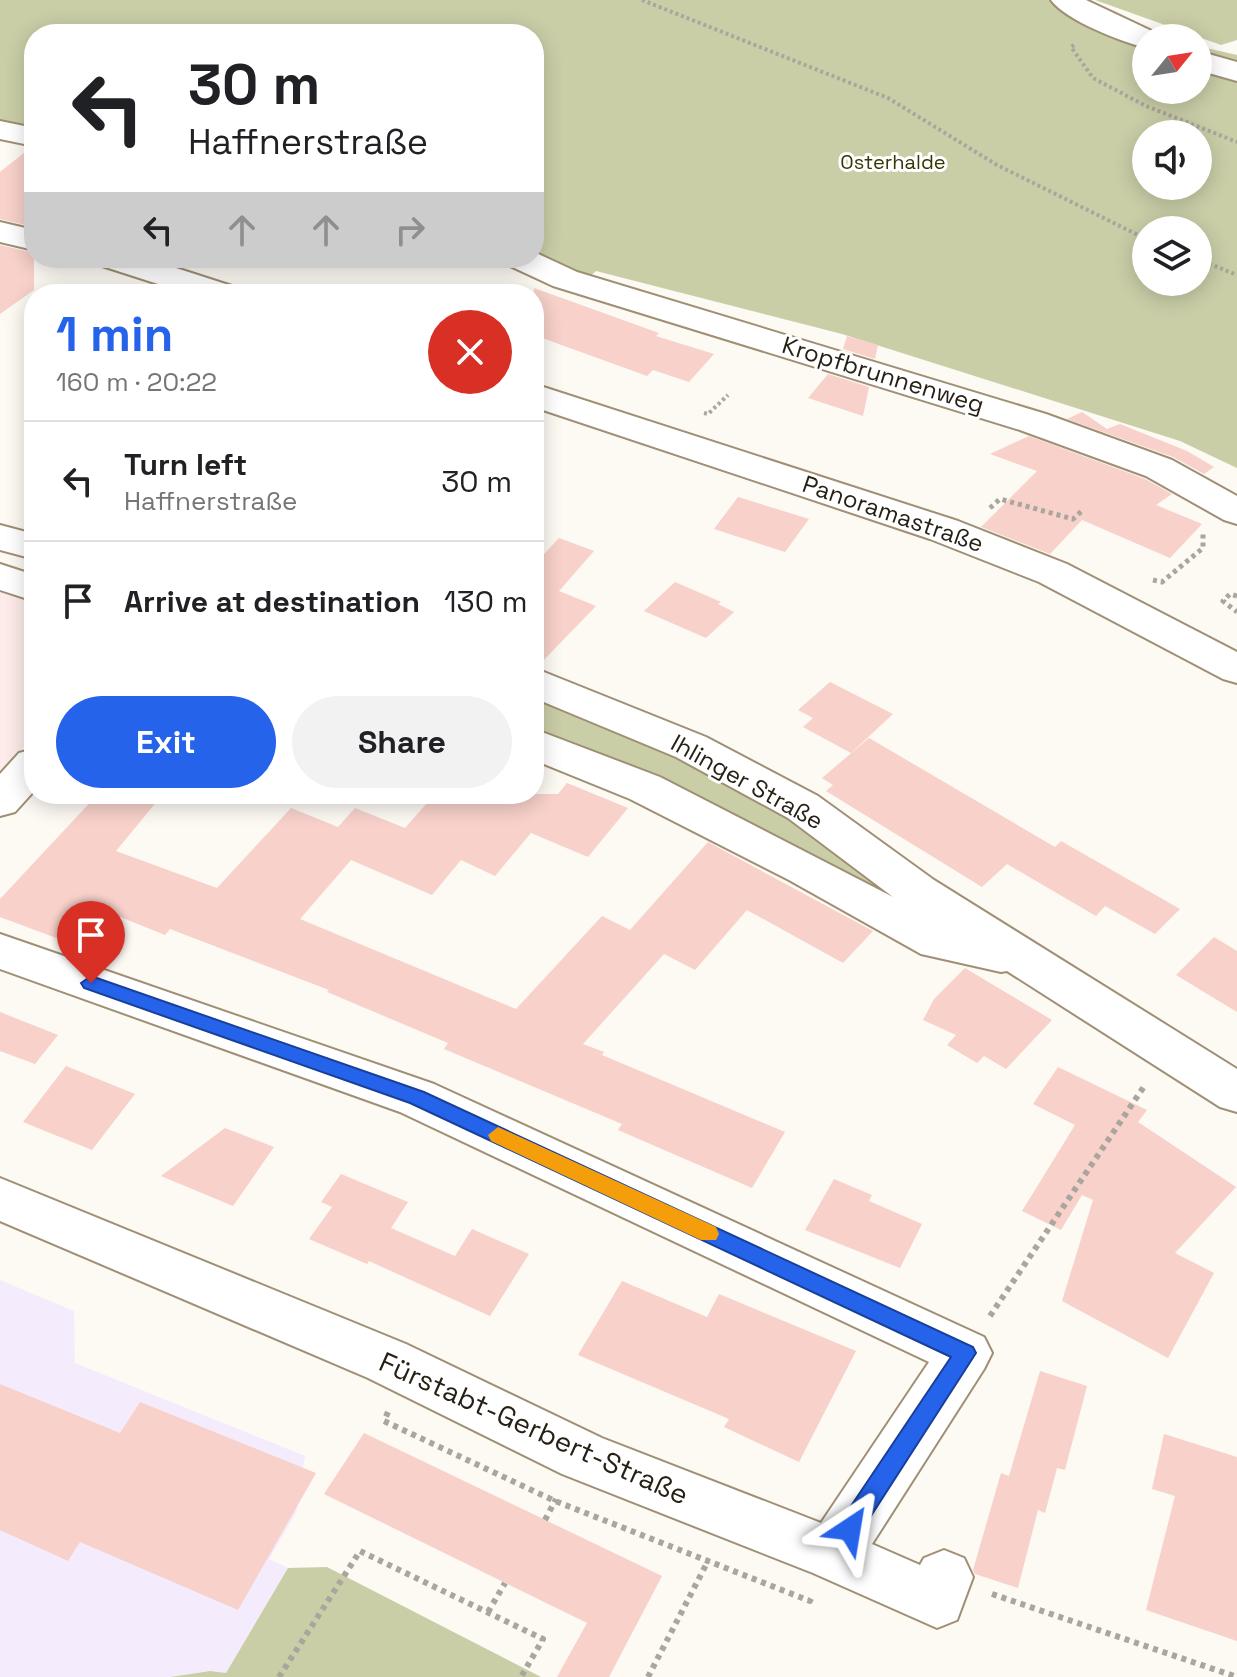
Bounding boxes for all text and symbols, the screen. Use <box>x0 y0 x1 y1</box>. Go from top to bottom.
north arrow <box>1132 24 1212 104</box>
map controls <box>1132 24 1212 296</box>
text: 30 m <box>188 49 320 120</box>
icon: left <box>56 56 160 160</box>
text: Haffnerstraße <box>188 119 428 165</box>
button: sound <box>1132 120 1212 200</box>
park label: Osterhalde <box>840 149 946 175</box>
icon: left <box>136 208 180 252</box>
icon: ahead <box>220 208 264 252</box>
icon: ahead <box>304 208 348 252</box>
icon: right <box>388 208 432 252</box>
button: layers <box>1132 216 1212 296</box>
text: 1 min <box>56 304 173 365</box>
button: close <box>428 310 512 394</box>
street label: Kropfbrunnenweg <box>778 329 988 420</box>
text: 160 m · 20:22 <box>56 365 217 399</box>
text: Turn left <box>124 445 247 484</box>
icon: left <box>56 459 100 503</box>
text: 30 m <box>441 462 512 501</box>
street label: Panoramastraße <box>799 468 988 559</box>
text: Haffnerstraße <box>124 484 297 518</box>
icon: arrive <box>56 579 100 623</box>
text: Arrive at destination <box>124 582 420 621</box>
text: 130 m <box>444 582 527 621</box>
button: Exit <box>56 696 276 788</box>
button: Share <box>292 696 512 788</box>
street label: Ihlinger Straße <box>666 727 829 836</box>
pin <box>57 901 125 983</box>
icon: arrive <box>69 913 113 957</box>
street label: Fürstabt-Gerbert-Straße <box>374 1343 694 1513</box>
position arrow <box>808 1487 892 1571</box>

